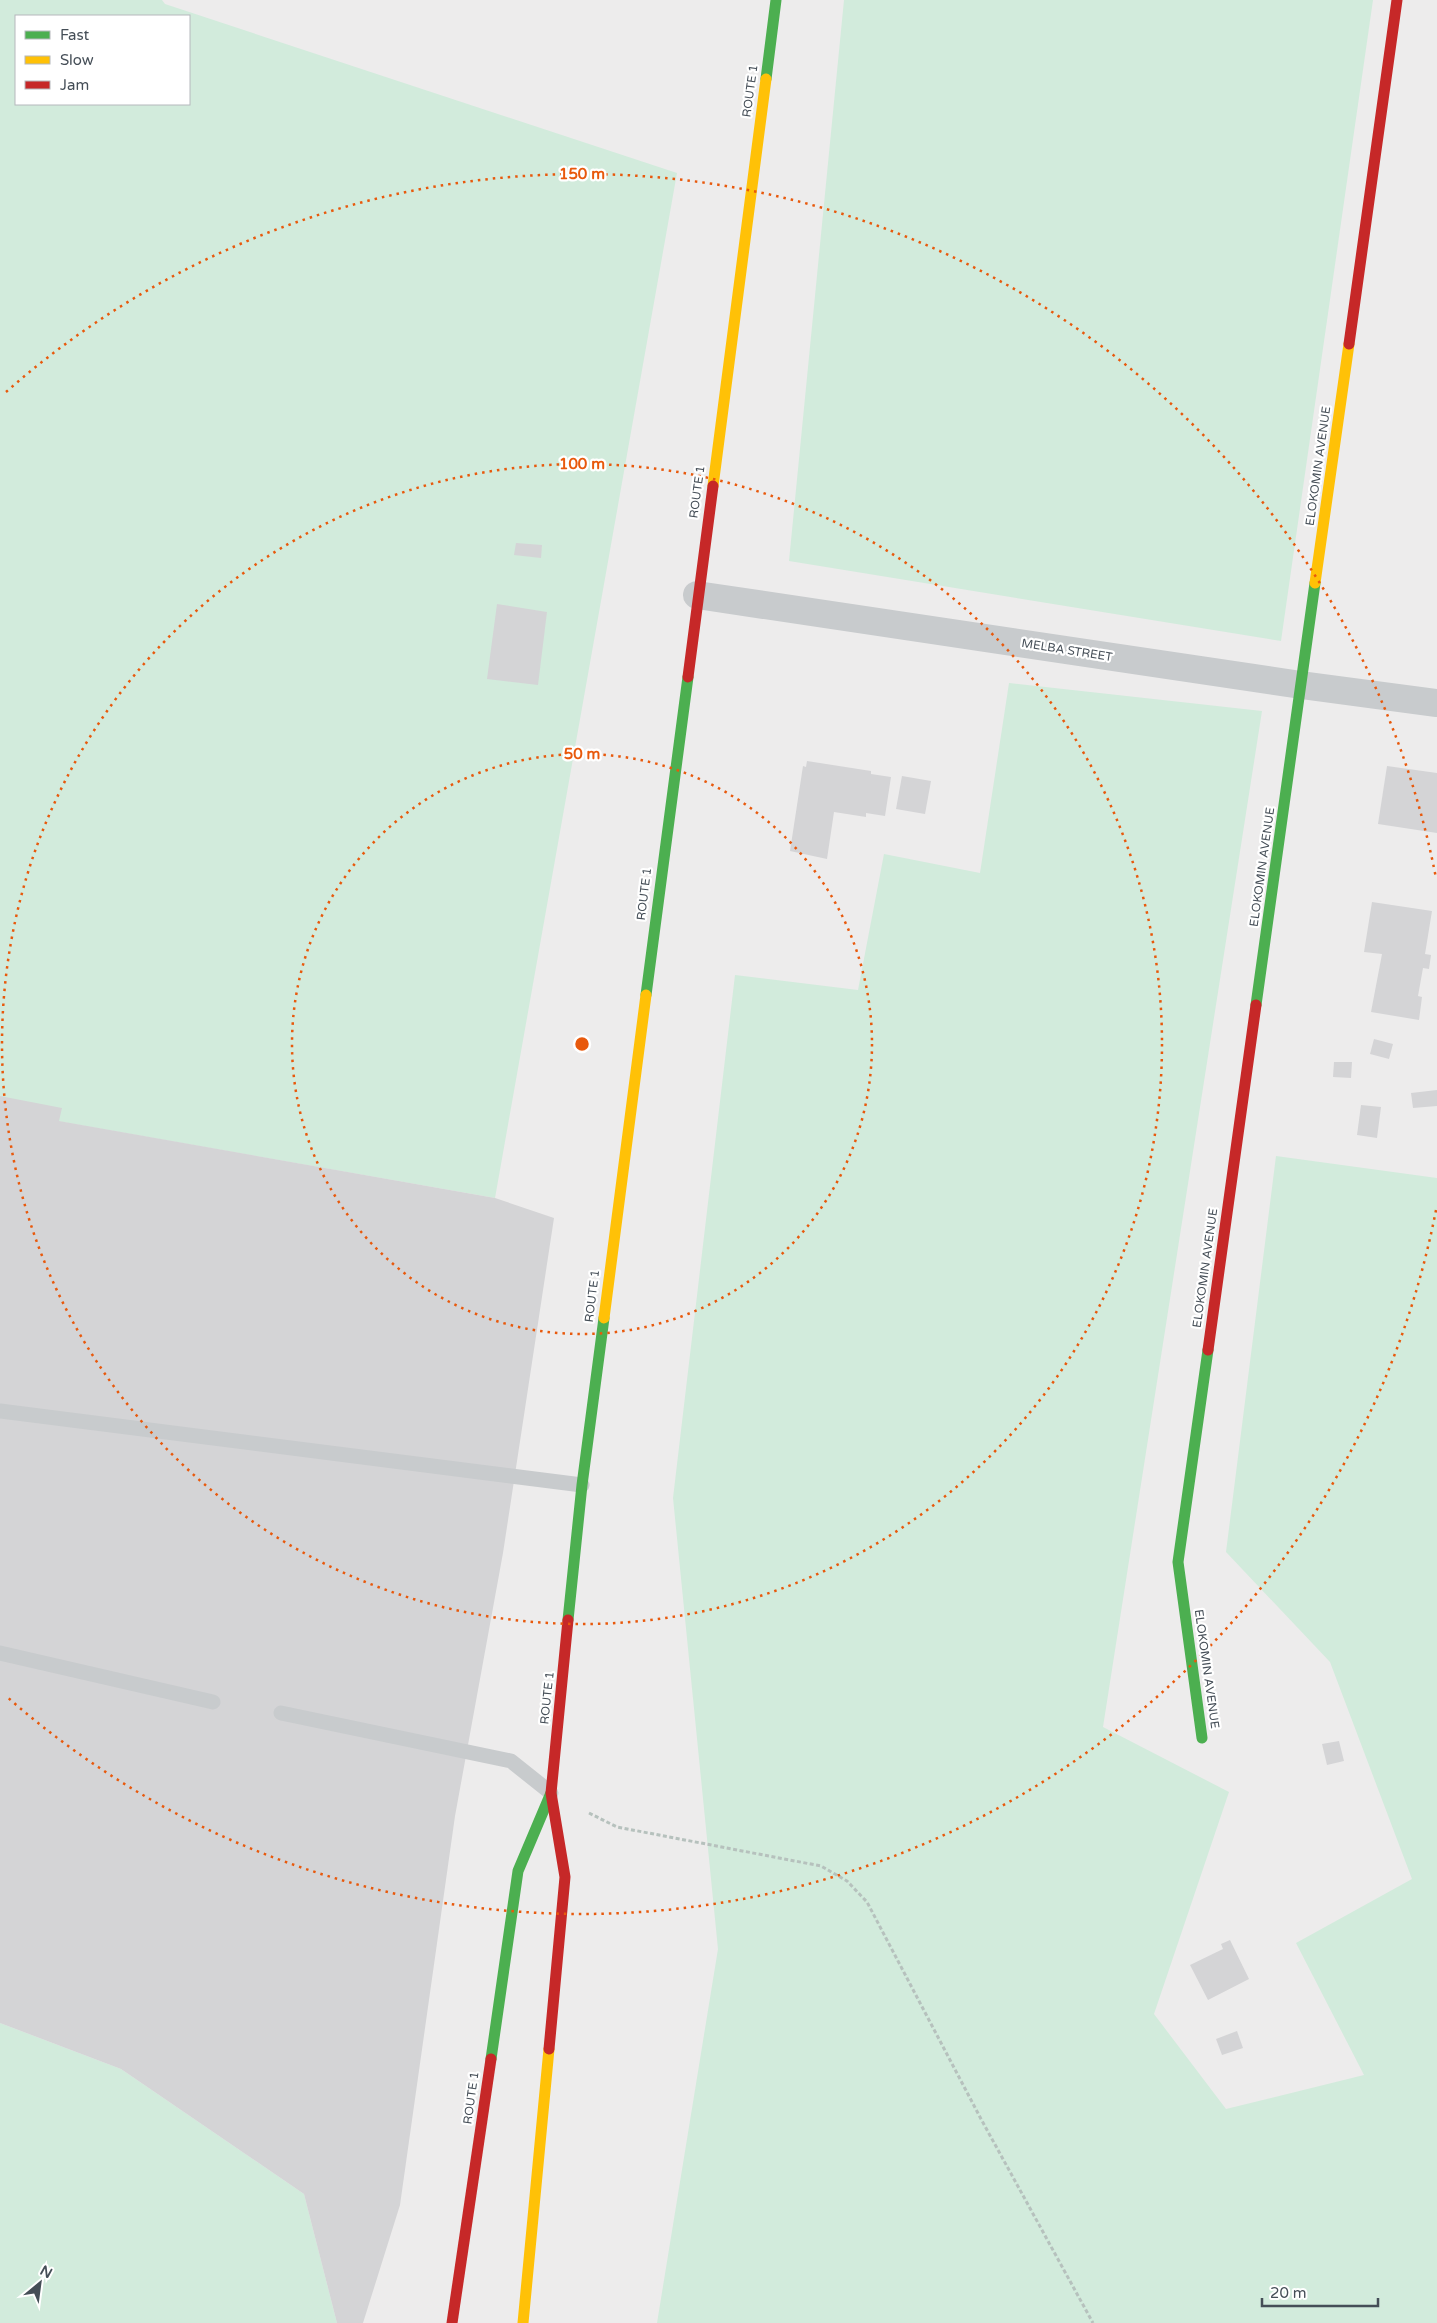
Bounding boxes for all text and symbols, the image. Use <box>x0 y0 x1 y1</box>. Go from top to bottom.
legend <box>15 15 190 105</box>
text: Fast <box>60 26 90 44</box>
text: Slow <box>60 51 94 69</box>
street label: ROUTE 1 <box>739 64 761 118</box>
text: Jam <box>60 76 89 94</box>
text: 150 m <box>559 165 605 183</box>
street label: ELOKOMIN AVENUE <box>1303 405 1333 527</box>
text: 100 m <box>559 455 605 473</box>
street label: ROUTE 1 <box>686 465 708 519</box>
street label: MELBA STREET <box>1020 636 1114 664</box>
text: 50 m <box>564 745 600 763</box>
street label: ELOKOMIN AVENUE <box>1247 806 1277 928</box>
street label: ROUTE 1 <box>634 867 654 921</box>
centre of rings <box>573 1035 591 1053</box>
street label: ELOKOMIN AVENUE <box>1190 1207 1220 1329</box>
street label: ROUTE 1 <box>582 1269 602 1323</box>
street label: ELOKOMIN AVENUE <box>1192 1608 1222 1730</box>
street label: ROUTE 1 <box>537 1671 557 1725</box>
street label: ROUTE 1 <box>460 2071 482 2125</box>
north arrow <box>15 2258 65 2308</box>
text: N <box>37 2262 55 2282</box>
scale bar <box>1262 2276 1378 2308</box>
text: 20 m <box>1270 2284 1307 2302</box>

